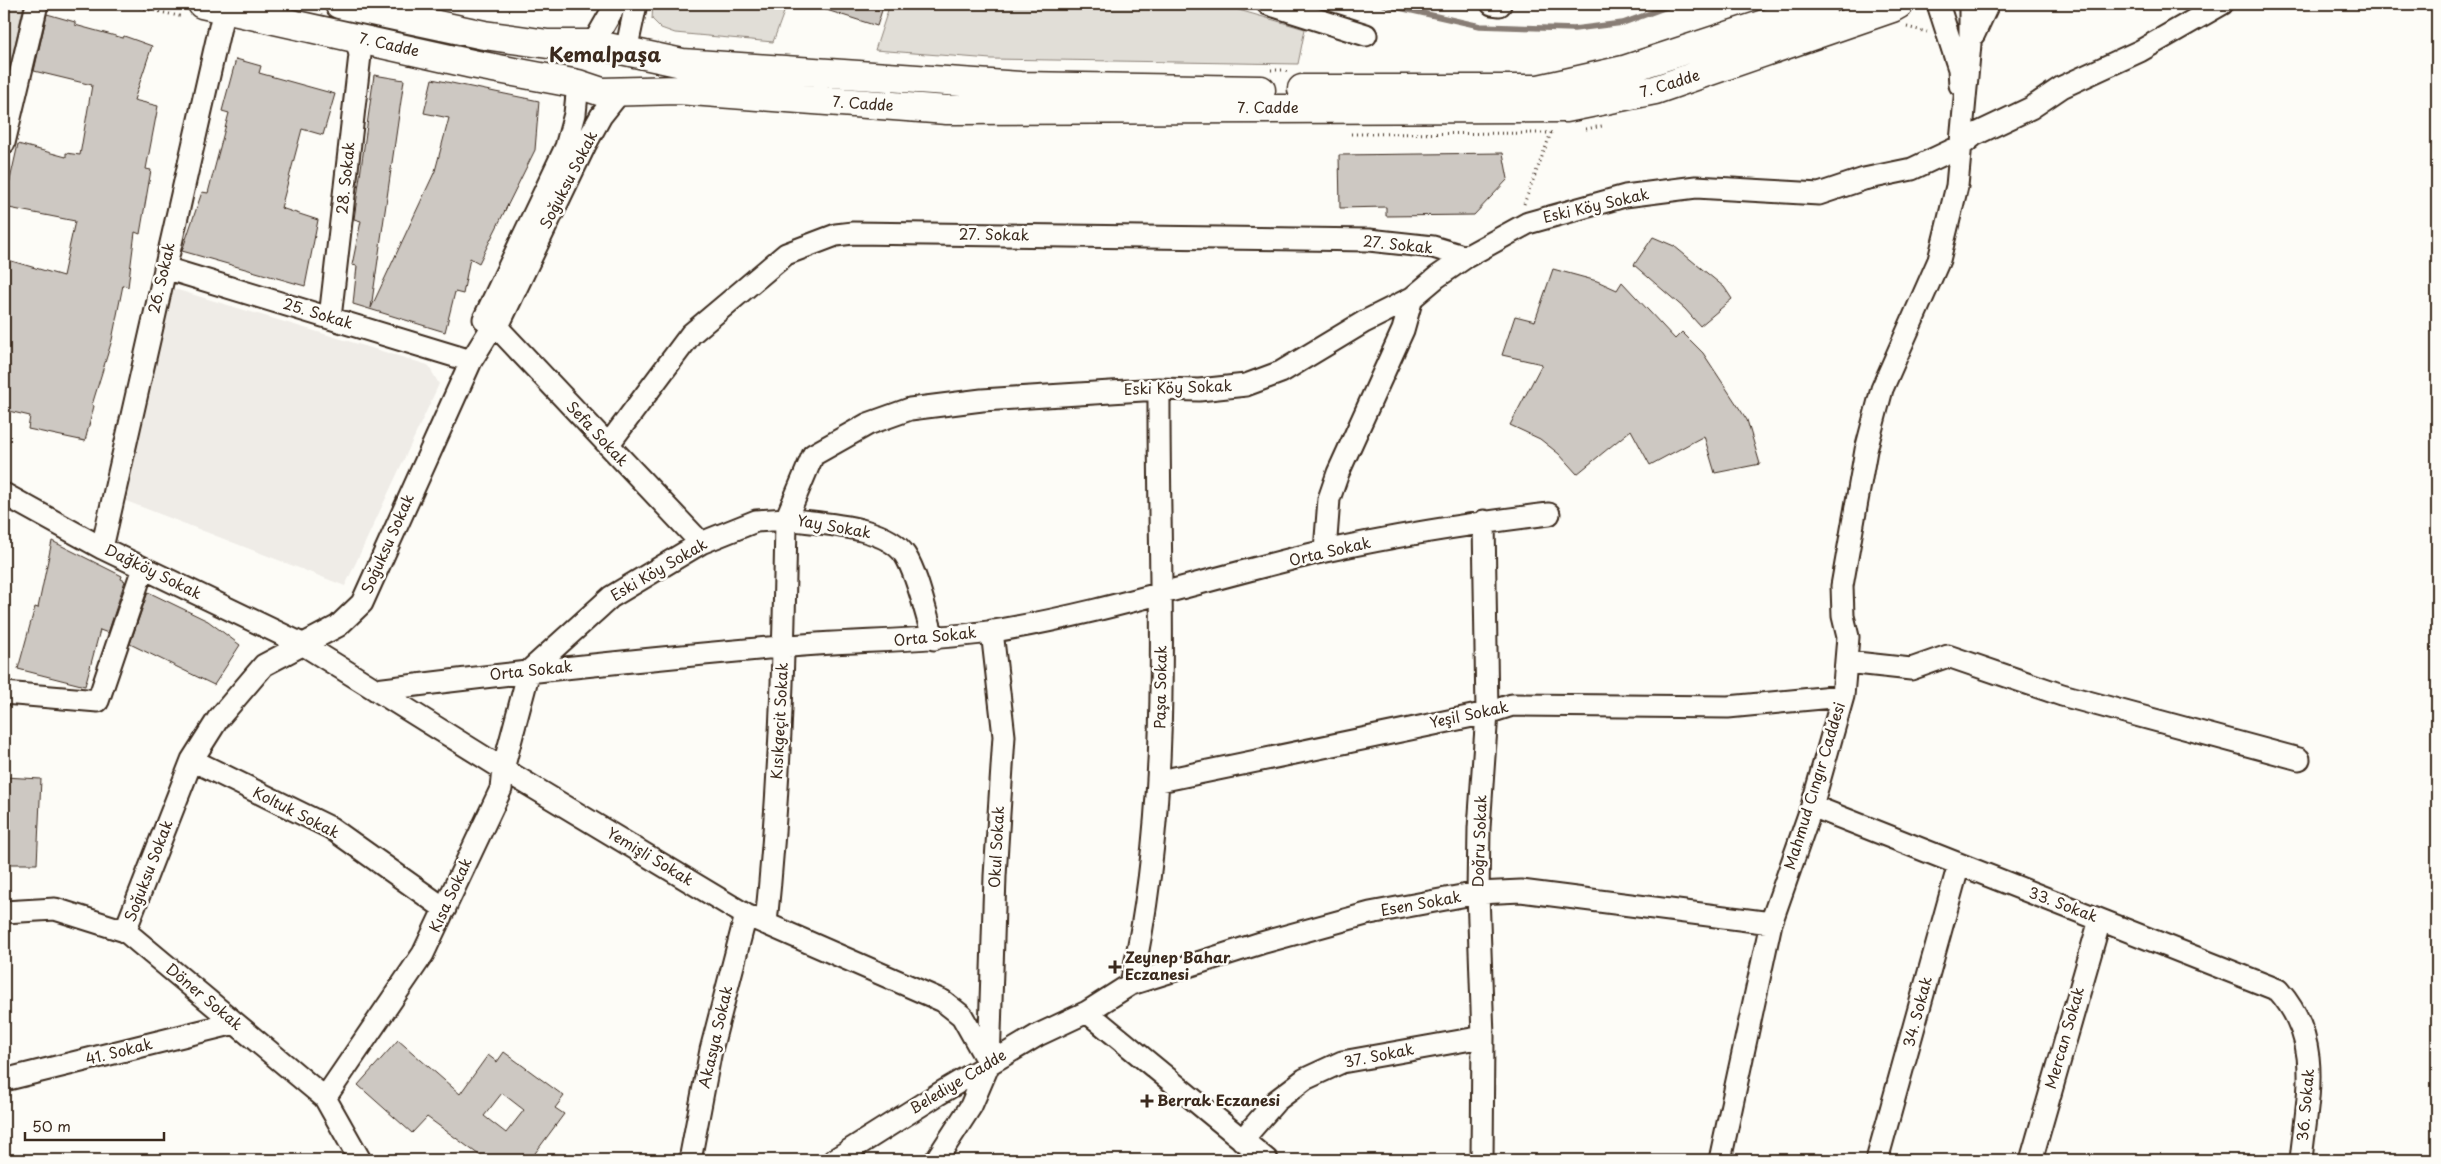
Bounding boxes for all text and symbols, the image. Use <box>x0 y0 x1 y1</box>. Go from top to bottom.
street label: 7. Cadde <box>357 25 422 62</box>
district label: Kemalpaşa <box>549 39 661 69</box>
street label: 7. Cadde <box>1637 63 1702 103</box>
street label: 7. Cadde <box>832 89 895 116</box>
street label: 7. Cadde <box>1237 95 1299 118</box>
street label: Soğuksu Sokak <box>533 126 603 233</box>
street label: 28. Sokak <box>329 140 360 215</box>
street label: Eski Köy Sokak <box>1540 181 1651 228</box>
street label: 27. Sokak <box>959 221 1030 246</box>
street label: 27. Sokak <box>1362 228 1435 259</box>
street label: 26. Sokak <box>141 239 180 315</box>
street label: 25. Sokak <box>281 291 357 334</box>
street label: Eski Köy Sokak <box>1123 373 1233 400</box>
street label: Sefa Sokak <box>562 395 635 471</box>
street label: Soğuksu Sokak <box>354 489 419 597</box>
street label: Yay Sokak <box>795 508 874 543</box>
street label: Orta Sokak <box>1287 530 1373 571</box>
street label: Eski Köy Sokak <box>606 531 711 606</box>
street label: Dağköy Sokak <box>101 537 207 604</box>
street label: Orta Sokak <box>892 620 978 651</box>
street label: Paşa Sokak <box>1147 645 1172 729</box>
street label: Orta Sokak <box>488 654 574 685</box>
street label: Kısıkgeçit Sokak <box>764 661 793 780</box>
street label: Yeşil Sokak <box>1427 694 1510 733</box>
street label: Mahmud Cıngır Caddesi <box>1777 699 1850 872</box>
street label: Koltuk Sokak <box>249 780 344 844</box>
street label: Doğru Sokak <box>1465 794 1492 888</box>
street label: Okul Sokak <box>982 805 1009 889</box>
street label: Soğuksu Sokak <box>118 816 178 925</box>
street label: Yemişli Sokak <box>603 821 699 891</box>
street label: Kısa Sokak <box>422 853 477 935</box>
street label: 33. Sokak <box>2026 880 2102 927</box>
street label: Esen Sokak <box>1379 884 1463 921</box>
place label: Zeynep Bahar Eczanesi <box>1125 945 1231 985</box>
street label: Döner Sokak <box>161 957 249 1035</box>
marker: Zeynep Bahar Eczanesi <box>1109 961 1121 973</box>
street label: 34. Sokak <box>1896 973 1937 1050</box>
street label: Akasya Sokak <box>692 983 738 1090</box>
street label: Mercan Sokak <box>2038 983 2089 1091</box>
street label: 41. Sokak <box>83 1031 155 1070</box>
street label: 37. Sokak <box>1342 1036 1416 1073</box>
street label: Belediye Cadde <box>904 1043 1010 1119</box>
street label: 36. Sokak <box>2290 1067 2319 1142</box>
place label: Berrak Eczanesi <box>1157 1088 1281 1111</box>
marker: Berrak Eczanesi <box>1141 1095 1153 1107</box>
scale bar <box>25 1109 164 1141</box>
text: 50 m <box>32 1114 71 1137</box>

